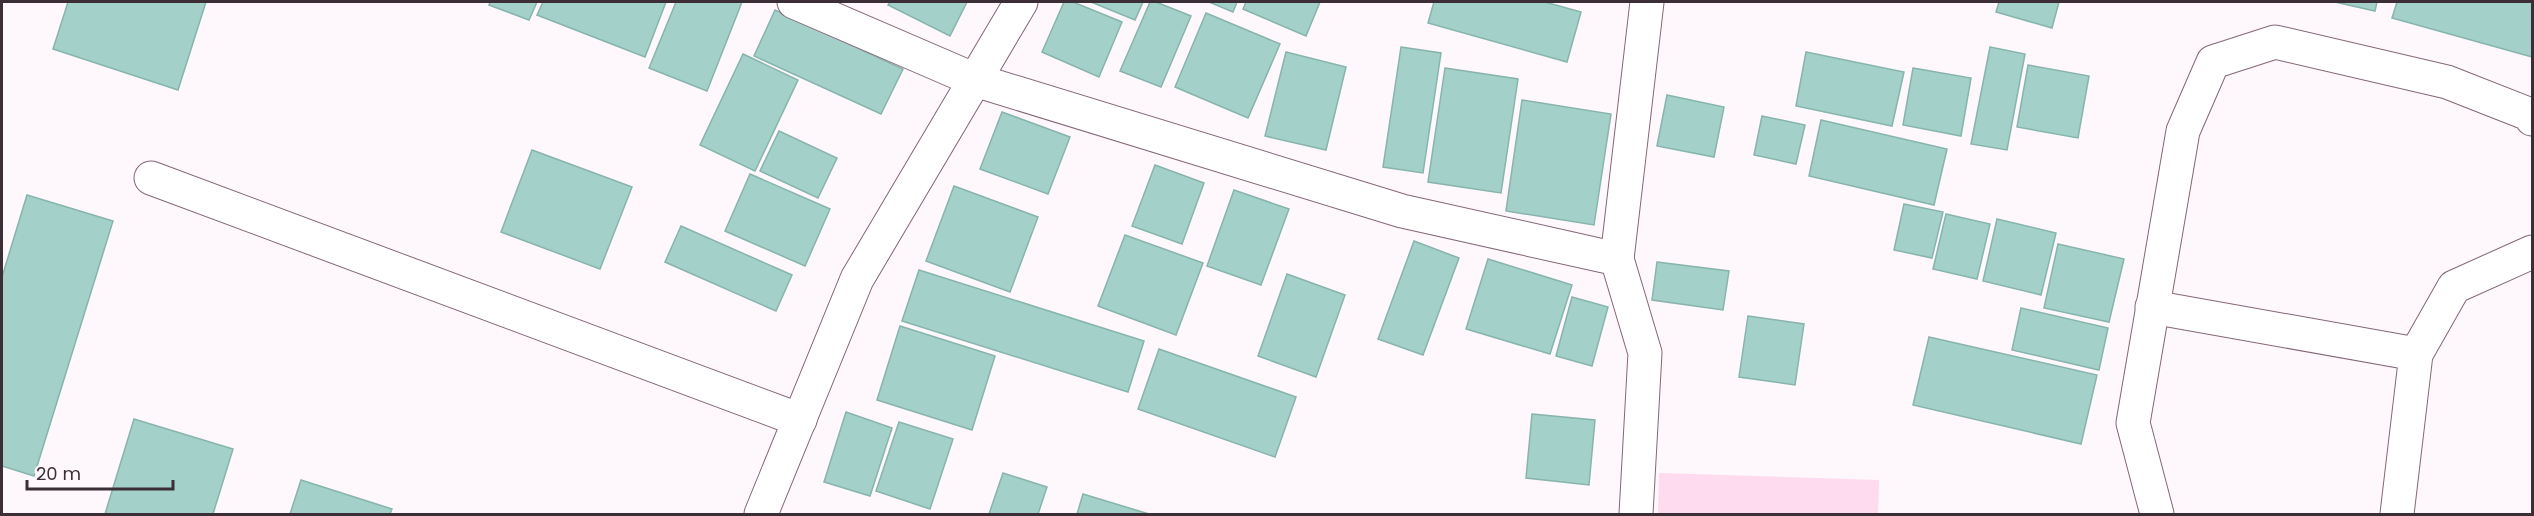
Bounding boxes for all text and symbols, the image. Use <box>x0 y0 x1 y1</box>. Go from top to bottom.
scale bar <box>27 453 172 491</box>
text: 20 m <box>36 461 81 486</box>

